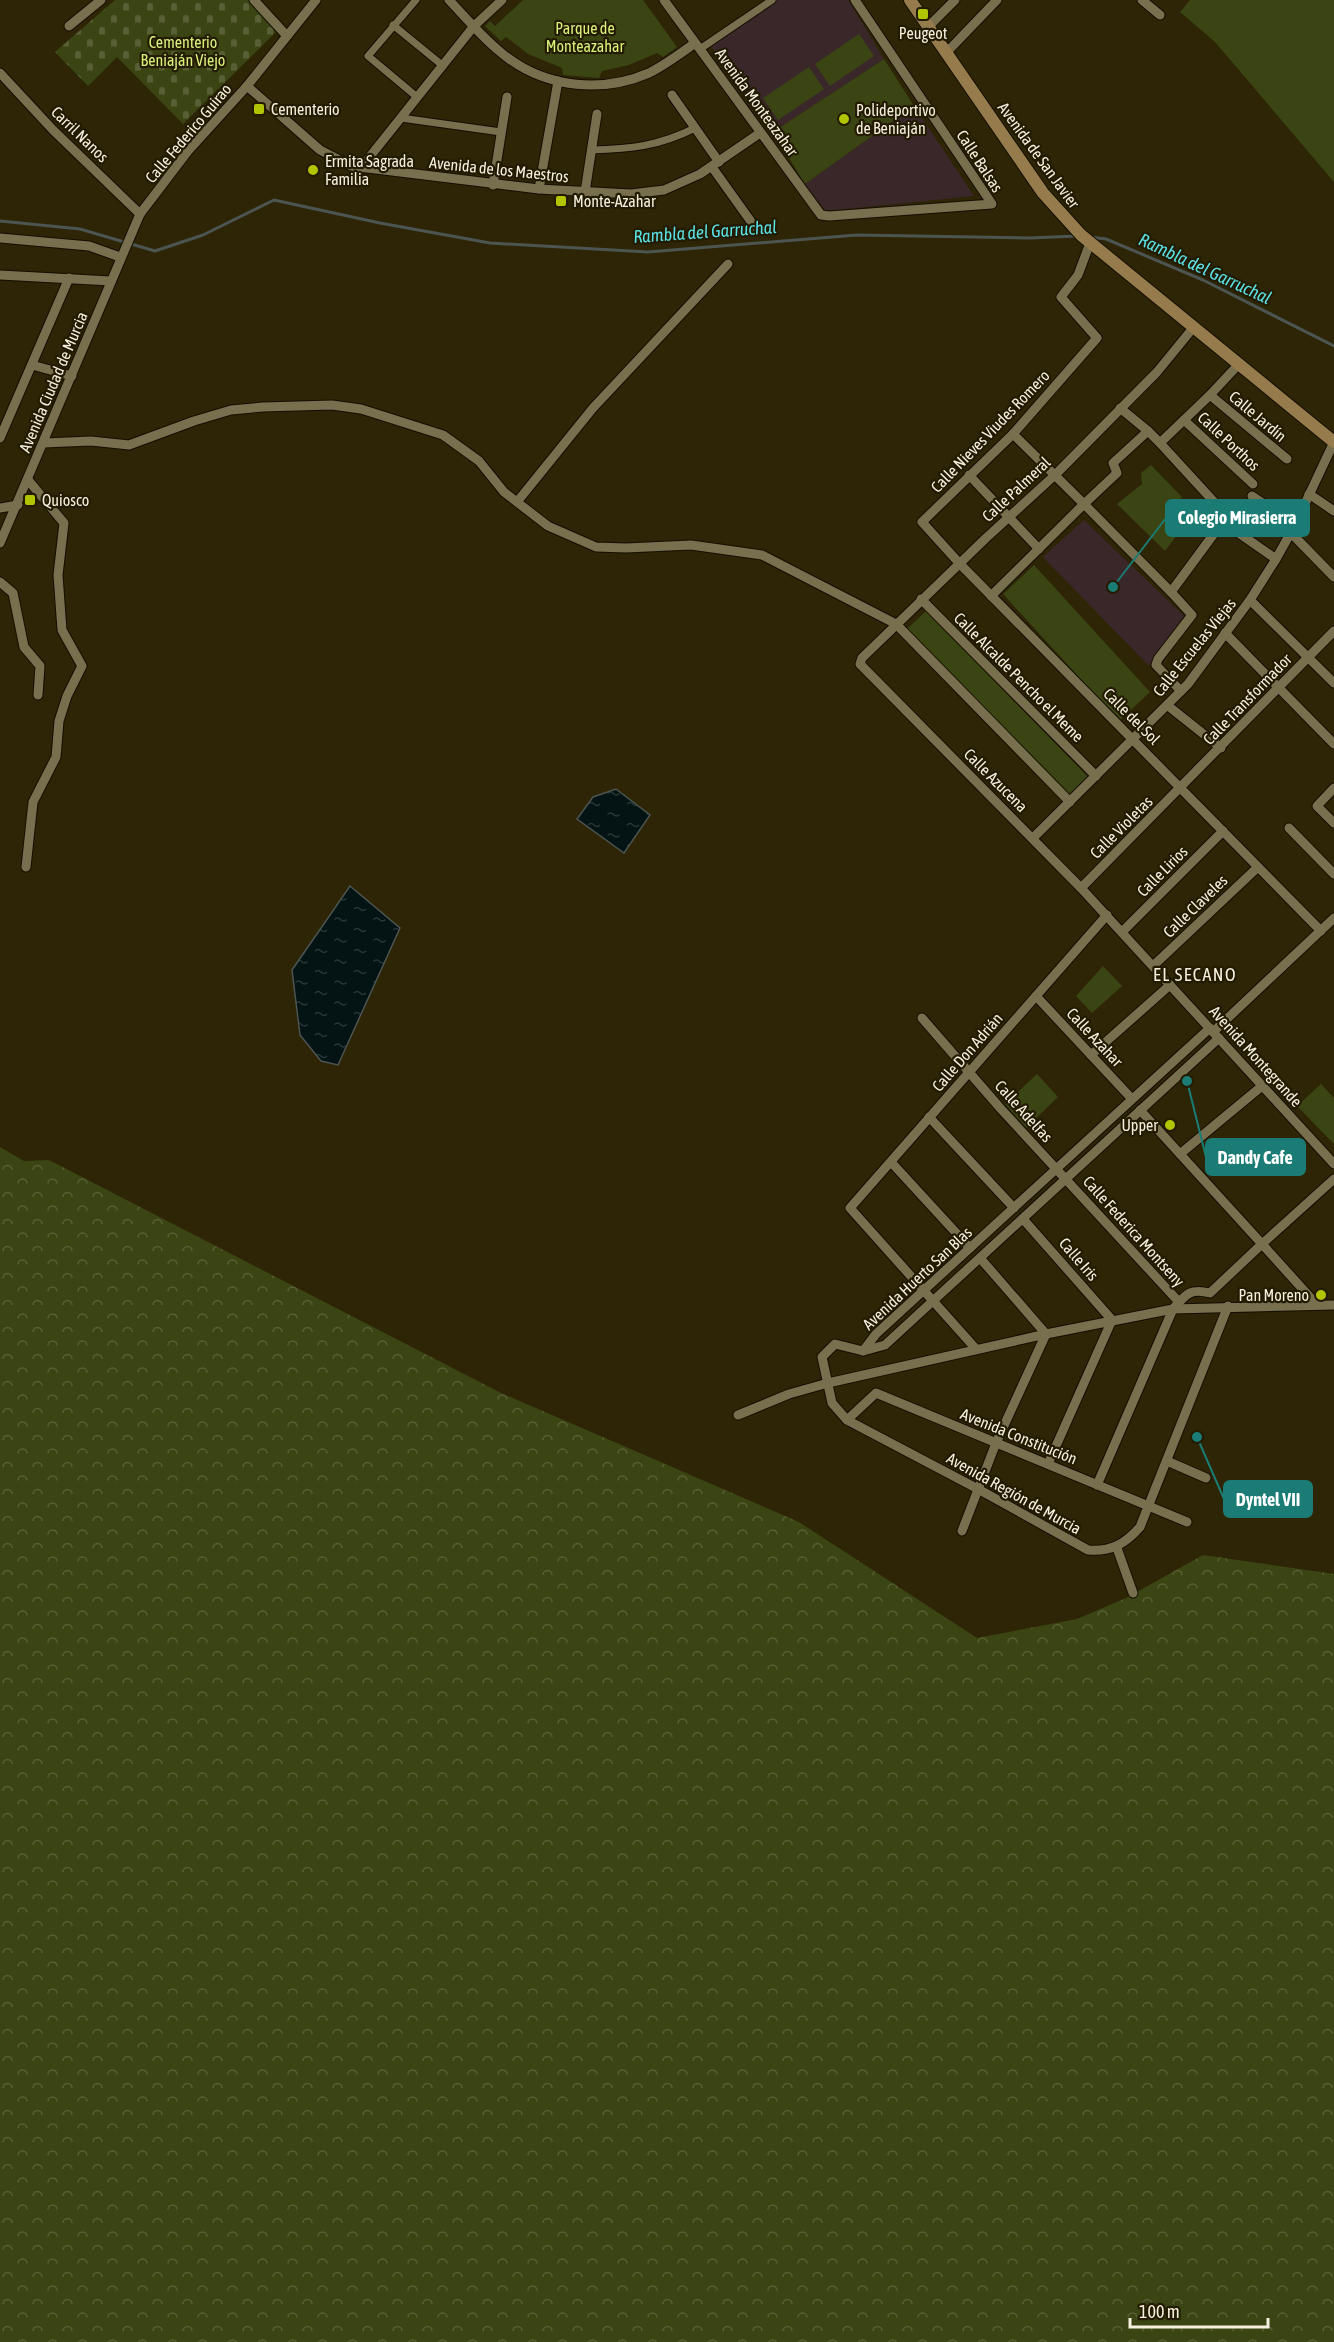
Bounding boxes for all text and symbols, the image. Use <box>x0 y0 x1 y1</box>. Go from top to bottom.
marker: Peugeot <box>916 7 930 21</box>
park label: Parque de Monteazahar <box>546 19 624 55</box>
place label: Peugeot <box>899 24 948 43</box>
park label: Cementerio Beniaján Viejo <box>141 33 225 70</box>
street label: Avenida Monteazahar <box>712 45 802 159</box>
street label: Calle Federico Guirao <box>141 80 235 186</box>
street label: Avenida de San Javier <box>995 99 1084 212</box>
place label: Cementerio <box>271 100 340 118</box>
place label: Polideportivo de Beniaján <box>856 101 936 138</box>
marker: Cementerio <box>252 102 266 116</box>
street label: Carril Nanos <box>48 103 112 166</box>
marker: Polideportivo de Beniaján <box>837 112 851 126</box>
street label: Calle Balsas <box>953 127 1007 196</box>
place label: Ermita Sagrada Familia <box>325 152 414 188</box>
street label: Avenida de los Maestros <box>428 153 570 185</box>
marker: Ermita Sagrada Familia <box>306 163 320 177</box>
place label: Monte-Azahar <box>573 192 656 210</box>
marker: Monte-Azahar <box>554 194 568 208</box>
water label: Rambla del Garruchal <box>632 216 777 247</box>
water label: Rambla del Garruchal <box>1136 229 1275 308</box>
street label: Avenida Ciudad de Murcia <box>15 309 91 455</box>
street label: Calle Nieves Viudes Romero <box>927 366 1053 496</box>
street label: Calle Jardín <box>1226 387 1290 445</box>
street label: Calle Porthos <box>1194 408 1264 474</box>
street label: Calle Palmeral <box>978 452 1054 525</box>
place label: Quiosco <box>42 491 89 509</box>
marker: Quiosco <box>23 493 37 507</box>
callout: Colegio Mirasierra <box>1166 500 1309 536</box>
text: Colegio Mirasierra <box>1178 507 1296 528</box>
street label: Calle Escuelas Viejas <box>1149 594 1240 700</box>
street label: Calle Alcalde Pencho el Meme <box>951 609 1087 745</box>
street label: Calle Transformador <box>1199 650 1295 748</box>
street label: Calle del Sol <box>1100 684 1164 748</box>
street label: Calle Azucena <box>961 745 1031 815</box>
street label: Calle Violetas <box>1086 792 1156 862</box>
street label: Calle Lirios <box>1133 842 1191 900</box>
street label: Calle Claveles <box>1159 871 1231 941</box>
district label: EL SECANO <box>1153 964 1237 985</box>
street label: Avenida Montegrande <box>1205 1002 1306 1111</box>
street label: Calle Azahar <box>1063 1004 1127 1070</box>
street label: Calle Don Adrián <box>928 1009 1006 1095</box>
street label: Calle Adelfas <box>992 1076 1057 1146</box>
place label: Upper <box>1121 1116 1158 1135</box>
marker: Upper <box>1163 1118 1177 1132</box>
callout: Dandy Cafe <box>1206 1139 1305 1175</box>
text: Dandy Cafe <box>1217 1147 1293 1168</box>
street label: Calle Federica Montseny <box>1079 1172 1189 1291</box>
street label: Avenida Huerto San Blas <box>859 1223 975 1333</box>
street label: Calle Iris <box>1056 1234 1103 1284</box>
place label: Pan Moreno <box>1239 1286 1309 1304</box>
marker: Pan Moreno <box>1314 1288 1328 1302</box>
street label: Avenida Constitución <box>958 1404 1080 1468</box>
street label: Avenida Región de Murcia <box>943 1449 1084 1538</box>
callout: Dyntel VII <box>1224 1481 1312 1517</box>
text: Dyntel VII <box>1236 1489 1300 1510</box>
scale bar <box>1130 2291 1268 2329</box>
text: 100 m <box>1139 2301 1180 2322</box>

